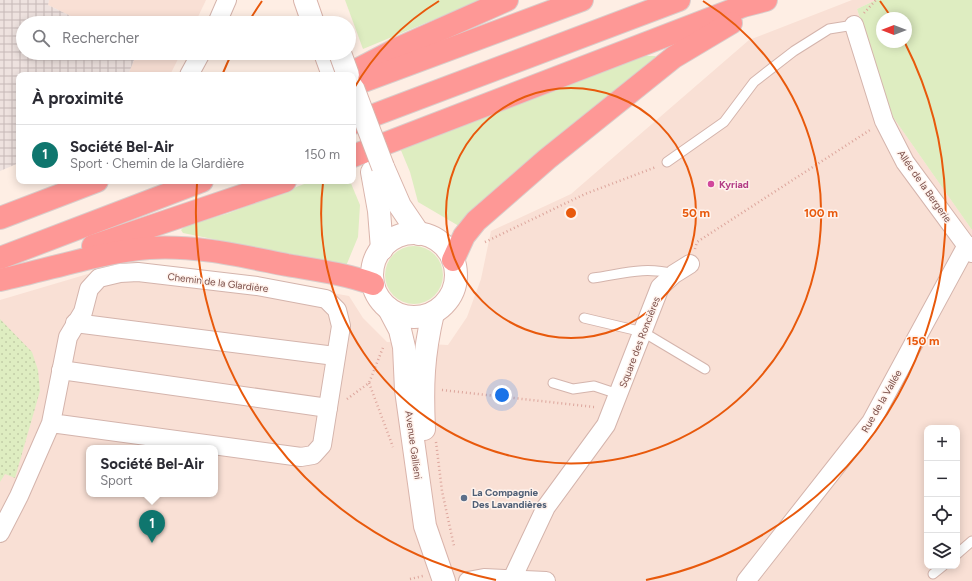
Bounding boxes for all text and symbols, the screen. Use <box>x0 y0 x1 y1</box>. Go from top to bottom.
north arrow <box>876 12 912 48</box>
search box <box>16 16 356 60</box>
icon: search <box>30 27 52 49</box>
text: Rechercher <box>62 29 139 47</box>
text: À proximité <box>32 88 123 108</box>
text: Société Bel-Air <box>70 138 174 156</box>
text: 1 <box>42 147 48 162</box>
text: 150 m <box>305 147 340 162</box>
street label: Allée de la Bergerie <box>895 148 955 226</box>
text: Sport · Chemin de la Glardière <box>70 156 244 171</box>
place label: Kyriad <box>719 178 749 191</box>
marker: Kyriad <box>706 179 716 189</box>
centre of rings <box>564 206 578 220</box>
text: 50 m <box>682 206 710 220</box>
text: 100 m <box>804 206 838 220</box>
street label: Chemin de la Glardière <box>167 270 270 295</box>
street label: Square des Roncières <box>616 294 663 390</box>
text: 150 m <box>906 334 940 348</box>
street label: Rue de la Vallée <box>858 367 905 435</box>
your location <box>492 385 512 405</box>
street label: Avenue Gallieni <box>402 410 425 480</box>
map controls <box>924 425 960 569</box>
button: + <box>924 425 960 461</box>
popup <box>86 445 218 497</box>
text: Société Bel-Air <box>100 455 204 473</box>
button: − <box>924 461 960 497</box>
text: Sport <box>100 473 133 488</box>
place label: La Compagnie Des Lavandières <box>472 486 547 511</box>
marker: La Compagnie Des Lavandières <box>459 493 469 503</box>
button: locate <box>924 497 960 533</box>
pin: 1 <box>139 510 165 543</box>
button: layers <box>924 533 960 569</box>

